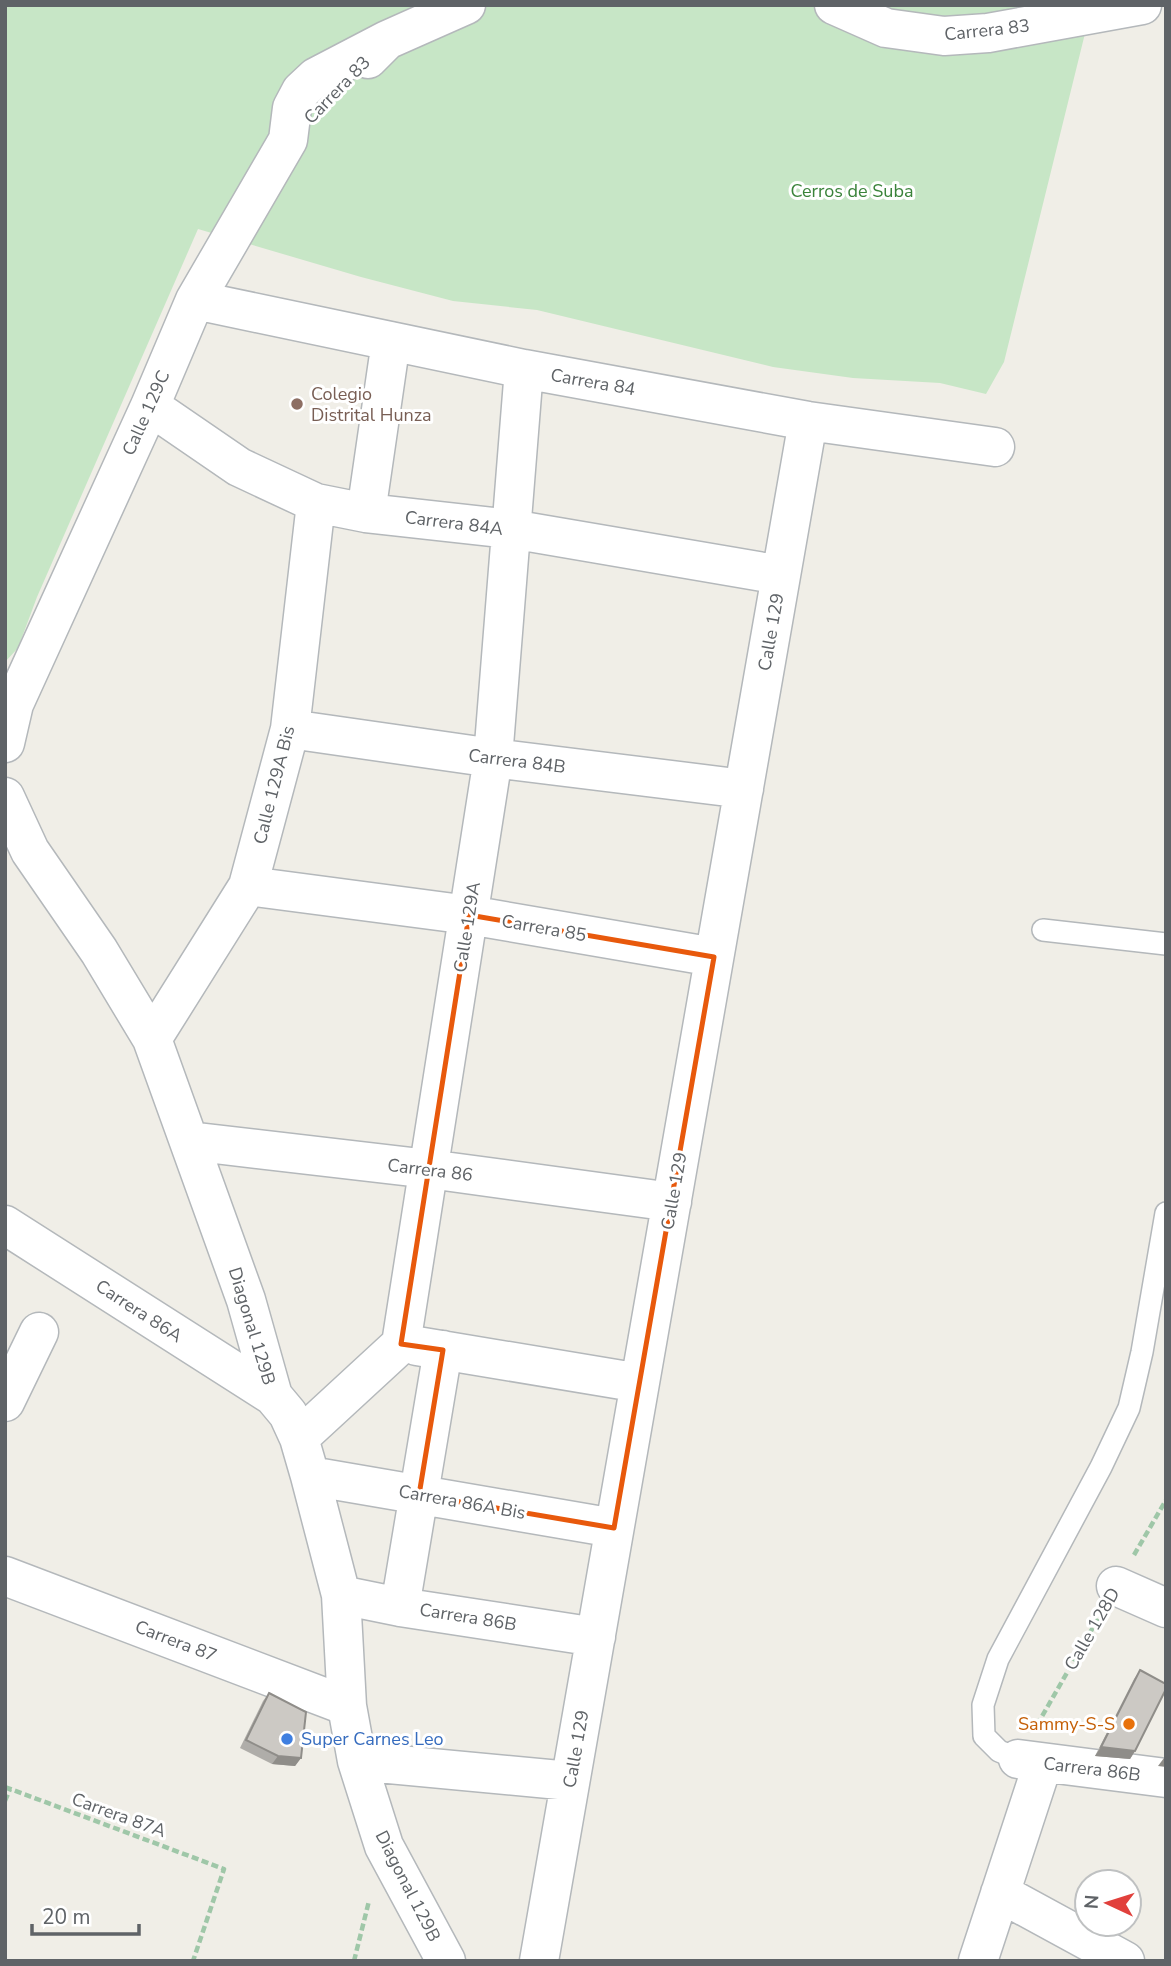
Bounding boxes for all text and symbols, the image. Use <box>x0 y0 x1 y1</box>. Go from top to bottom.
street label: Carrera 83 <box>943 14 1031 46</box>
street label: Carrera 83 <box>299 51 375 129</box>
park label: Cerros de Suba <box>790 179 914 203</box>
street label: Carrera 84 <box>549 363 638 401</box>
street label: Calle 129C <box>117 367 175 459</box>
place label: Colegio Distrital Hunza <box>311 382 432 427</box>
marker: Colegio Distrital Hunza <box>289 396 305 412</box>
street label: Carrera 84A <box>403 505 505 541</box>
street label: Calle 129 <box>752 591 790 673</box>
street label: Calle 129A Bis <box>248 723 300 847</box>
street label: Carrera 84B <box>467 743 567 779</box>
street label: Calle 129A <box>448 880 486 974</box>
street label: Carrera 85 <box>500 909 588 947</box>
street label: Calle 129 <box>655 1150 693 1232</box>
street label: Carrera 86 <box>386 1153 474 1187</box>
street label: Diagonal 129B <box>223 1264 281 1388</box>
street label: Carrera 86A <box>91 1274 187 1348</box>
street label: Carrera 86A Bis <box>397 1479 527 1525</box>
street label: Calle 128D <box>1059 1583 1125 1675</box>
street label: Carrera 86B <box>418 1597 518 1637</box>
street label: Carrera 87 <box>132 1614 220 1668</box>
street label: Calle 129 <box>557 1708 595 1790</box>
place label: Sammy-S-S <box>1018 1712 1115 1736</box>
marker: Sammy-S-S <box>1121 1716 1137 1732</box>
place label: Super Carnes Leo <box>301 1727 443 1751</box>
marker: Super Carnes Leo <box>279 1731 295 1747</box>
street label: Carrera 86B <box>1042 1751 1142 1787</box>
street label: Carrera 87A <box>68 1787 170 1843</box>
street label: Diagonal 129B <box>370 1826 446 1946</box>
north arrow <box>1073 1868 1143 1938</box>
scale bar <box>32 1892 138 1936</box>
text: N <box>1079 1894 1106 1910</box>
text: 20 m <box>42 1903 91 1931</box>

